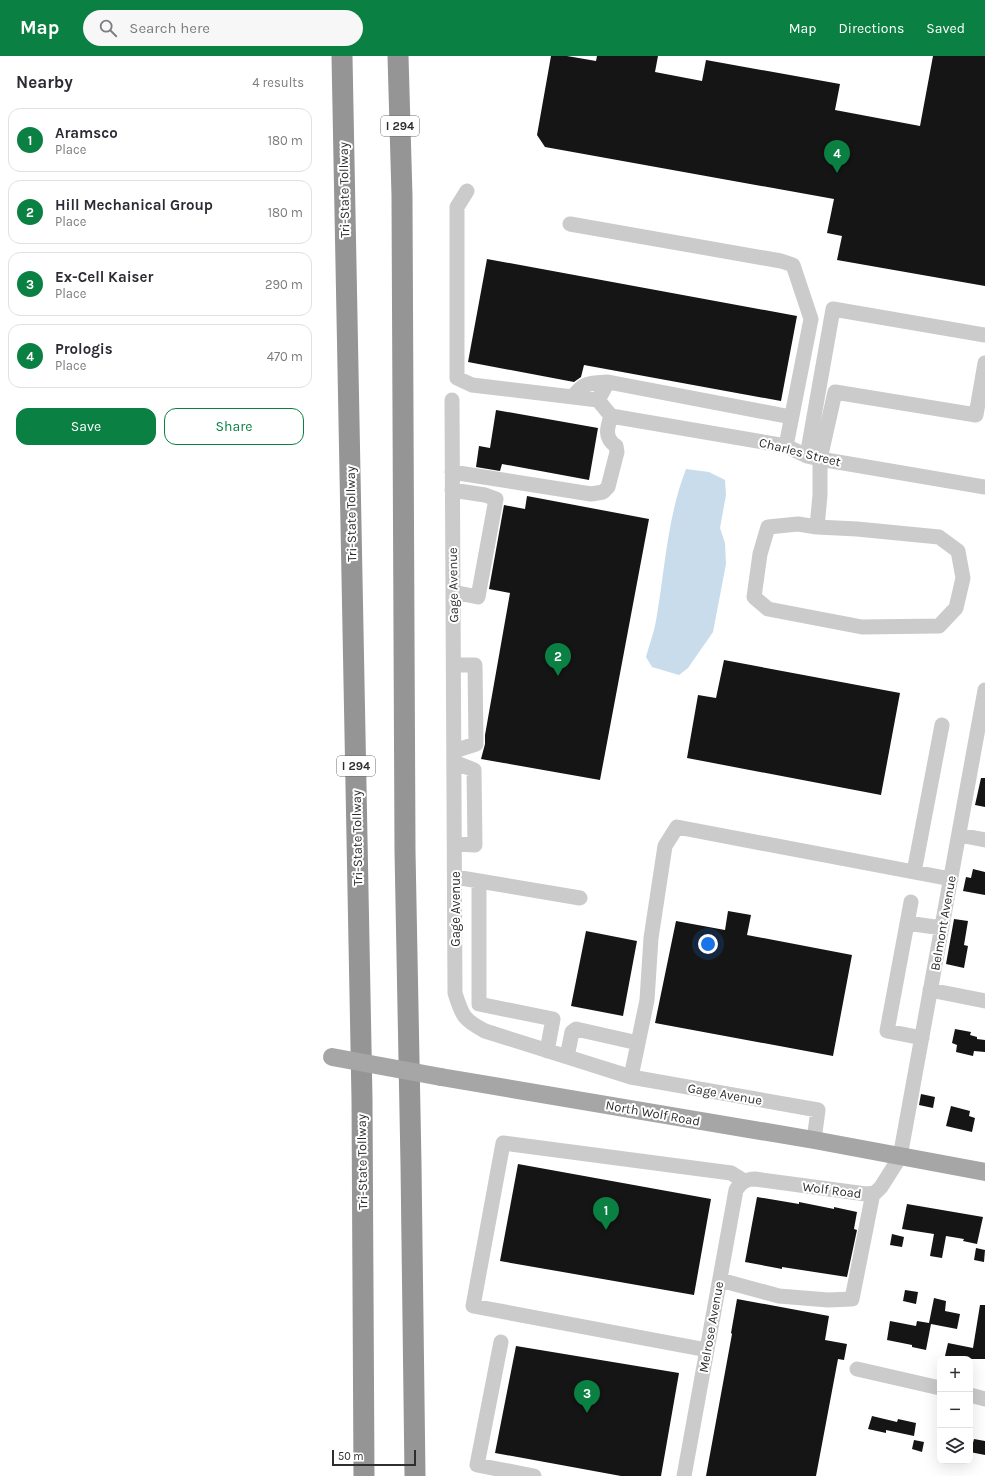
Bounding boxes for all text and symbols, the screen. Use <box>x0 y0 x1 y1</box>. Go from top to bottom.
search box <box>83 10 363 46</box>
text: Map <box>20 17 59 39</box>
icon: search <box>97 17 119 39</box>
text: Search here <box>129 19 210 37</box>
text: Map <box>789 20 817 37</box>
text: Directions <box>839 20 904 37</box>
text: Saved <box>926 20 965 37</box>
text: Nearby <box>16 72 73 92</box>
text: 4 results <box>252 75 304 90</box>
road number: I 294 <box>381 116 419 136</box>
text: Aramsco <box>55 124 118 142</box>
text: 1 <box>28 133 32 148</box>
text: 180 m <box>268 133 303 148</box>
pin: 4 <box>824 140 850 173</box>
text: Place <box>55 142 86 157</box>
street label: Tri-State Tollway <box>336 142 352 238</box>
text: Hill Mechanical Group <box>55 196 213 214</box>
text: 2 <box>26 205 34 220</box>
text: 180 m <box>268 205 303 220</box>
text: Place <box>55 214 86 229</box>
text: Ex-Cell Kaiser <box>55 268 153 286</box>
text: 3 <box>26 277 34 292</box>
text: 290 m <box>265 277 303 292</box>
text: Place <box>55 286 86 301</box>
text: Prologis <box>55 340 113 358</box>
text: 4 <box>26 349 34 364</box>
text: 470 m <box>267 349 303 364</box>
text: Place <box>55 358 86 373</box>
button: Save <box>16 408 156 445</box>
button: Share <box>164 408 304 445</box>
street label: Charles Street <box>758 435 842 469</box>
street label: Tri-State Tollway <box>343 466 359 562</box>
street label: Gage Avenue <box>445 547 461 623</box>
pin: 2 <box>545 643 571 676</box>
road number: I 294 <box>337 756 375 776</box>
street label: Tri-State Tollway <box>349 790 365 886</box>
street label: Gage Avenue <box>448 871 463 947</box>
street label: Belmont Avenue <box>927 874 959 972</box>
your location <box>698 934 718 954</box>
street label: Gage Avenue <box>687 1080 764 1108</box>
street label: North Wolf Road <box>604 1097 702 1129</box>
street label: Tri-State Tollway <box>354 1114 370 1210</box>
street label: Wolf Road <box>802 1179 862 1201</box>
pin: 1 <box>593 1197 619 1230</box>
street label: Melrose Avenue <box>696 1280 726 1374</box>
map controls <box>937 1356 973 1464</box>
button: + <box>937 1356 973 1392</box>
pin: 3 <box>574 1380 600 1413</box>
button: − <box>937 1392 973 1428</box>
button: layers <box>937 1428 973 1464</box>
scale bar <box>332 1448 416 1467</box>
text: 50 m <box>338 1450 364 1463</box>

